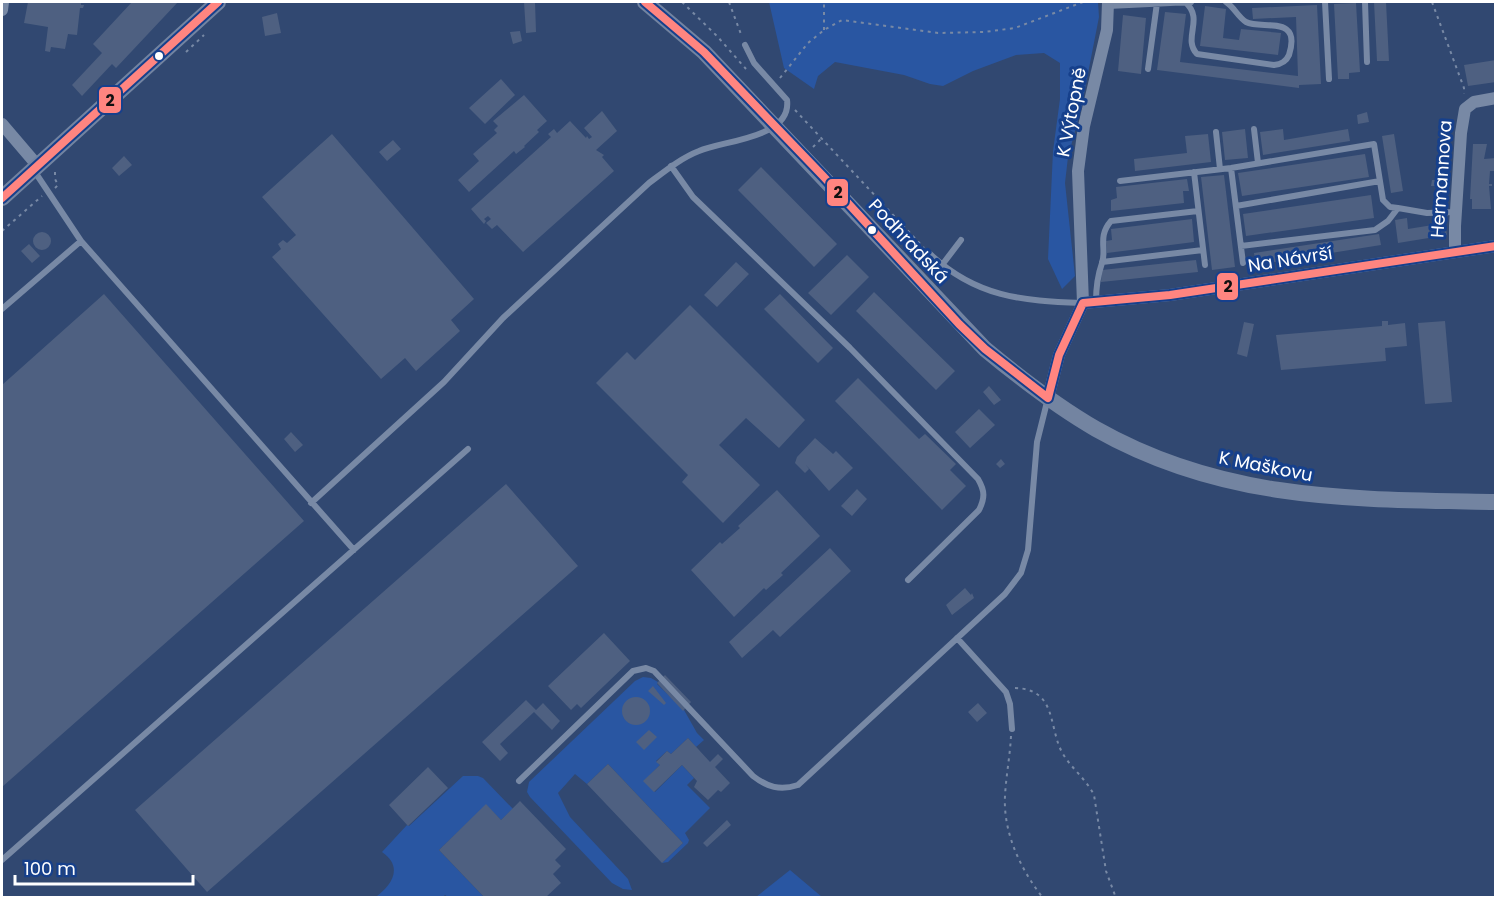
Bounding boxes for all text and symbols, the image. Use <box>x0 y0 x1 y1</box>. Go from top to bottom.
unlabelled marker <box>153 50 165 62</box>
street label: K Výtopně <box>1050 65 1092 159</box>
line badge: 2 <box>98 86 122 114</box>
text: 2 <box>105 89 115 112</box>
street label: Hermannova <box>1424 119 1458 239</box>
line badge: 2 <box>826 178 849 207</box>
text: 2 <box>833 181 843 204</box>
street label: Podhradská <box>863 193 955 289</box>
unlabelled marker <box>866 224 878 236</box>
street label: Na Návrší <box>1246 240 1334 278</box>
line badge: 2 <box>1216 272 1239 301</box>
text: 2 <box>1223 275 1233 298</box>
street label: K Maškovu <box>1217 445 1315 487</box>
scale bar <box>15 848 194 886</box>
text: 100 m <box>24 856 76 881</box>

